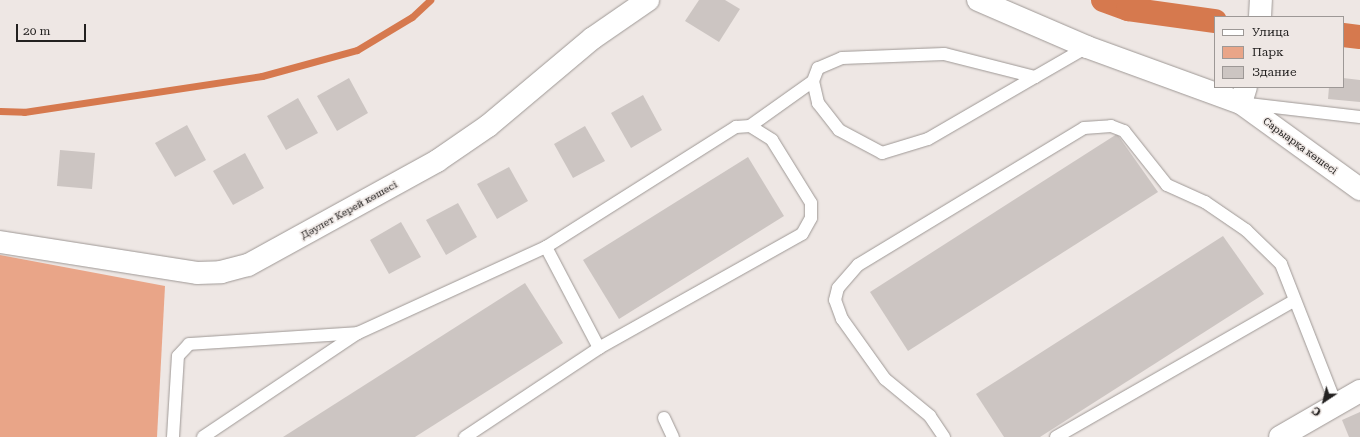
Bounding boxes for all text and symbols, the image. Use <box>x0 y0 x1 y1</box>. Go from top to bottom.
scale bar <box>18 16 88 42</box>
legend <box>1214 16 1344 88</box>
text: 20 m <box>23 24 50 38</box>
text: Улица <box>1252 25 1289 39</box>
text: Парк <box>1252 45 1284 59</box>
text: Здание <box>1252 65 1296 79</box>
street label: Сарыарқа көшесі <box>1261 115 1339 177</box>
street label: Дәулет Керей көшесі <box>299 178 399 242</box>
north arrow <box>1304 381 1344 421</box>
text: С <box>1310 404 1324 419</box>

